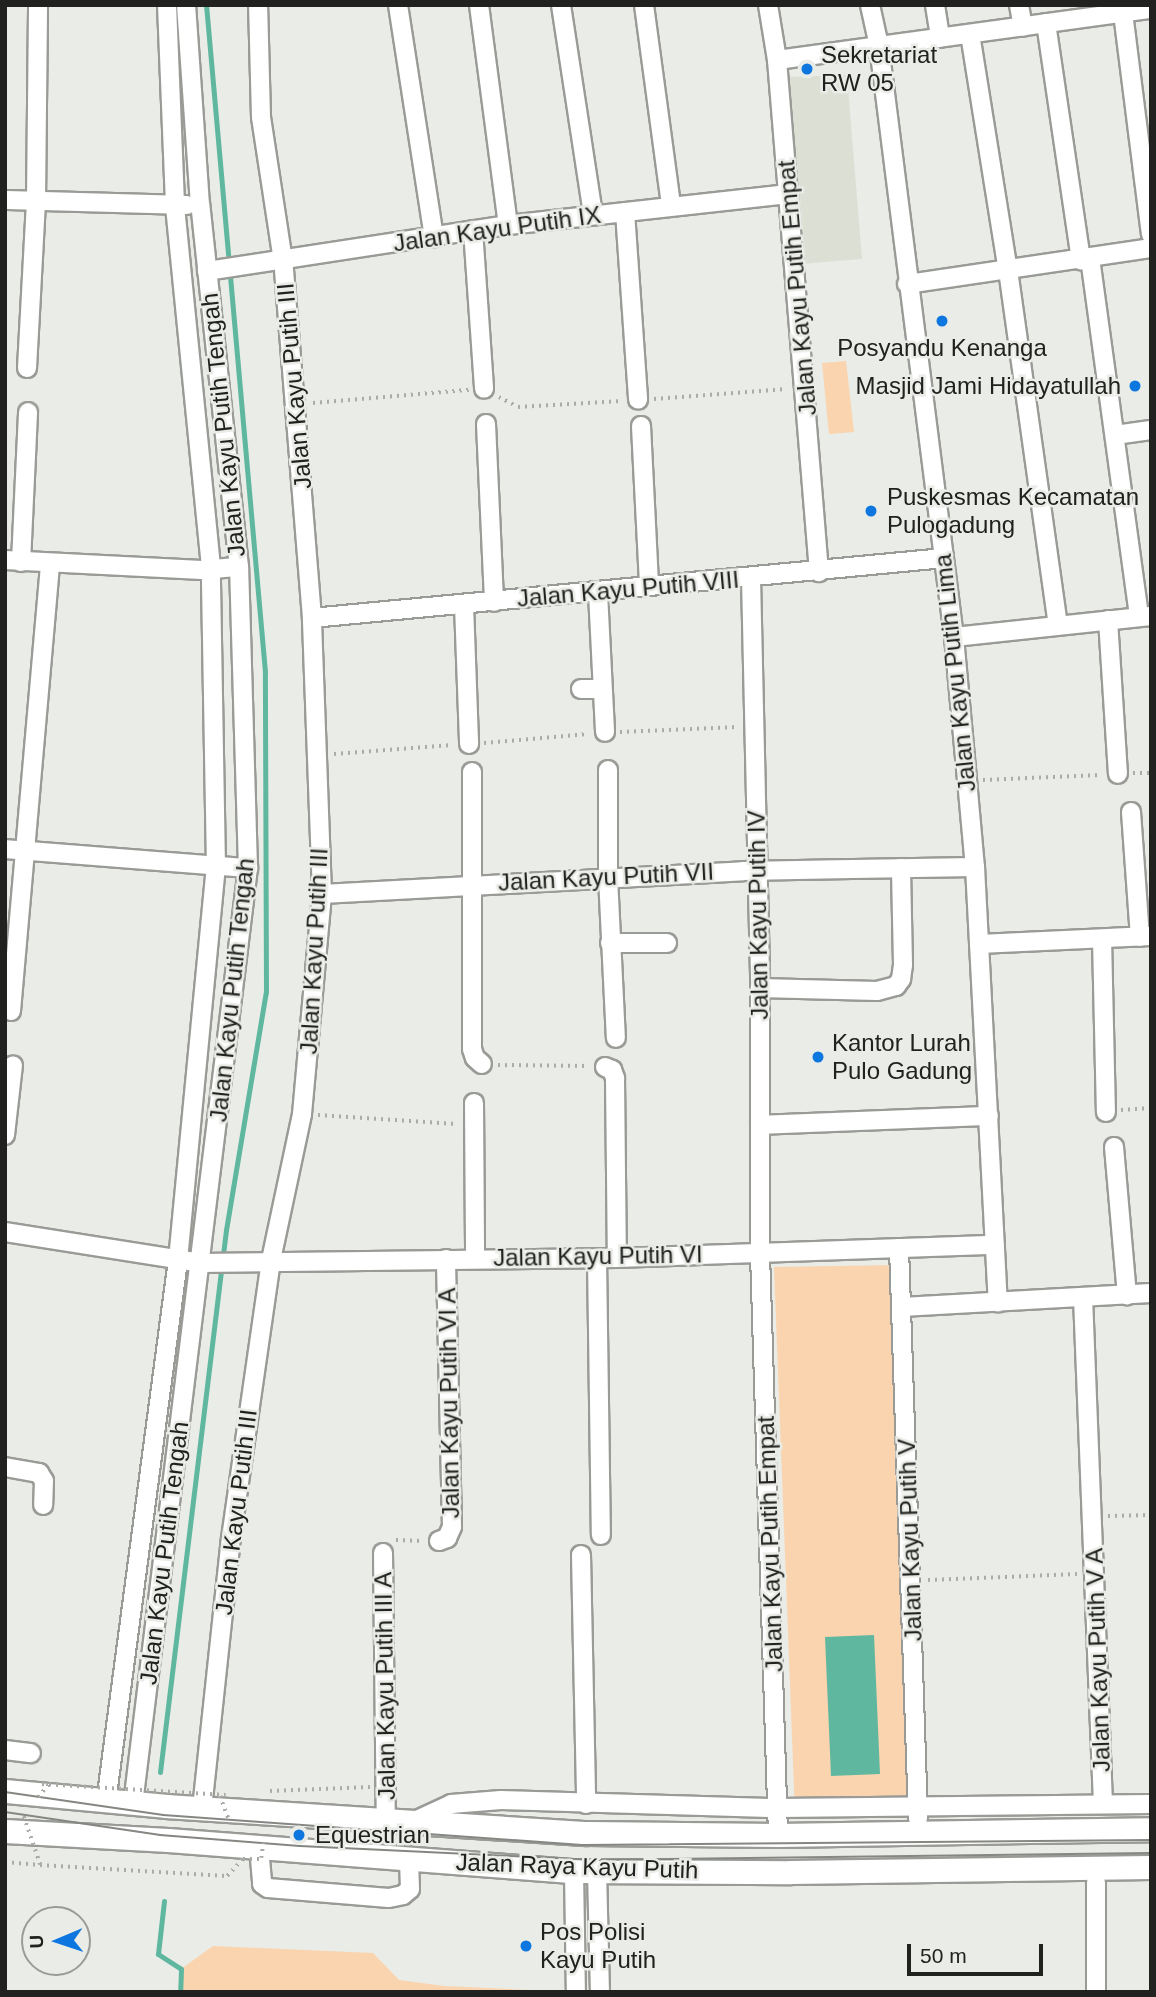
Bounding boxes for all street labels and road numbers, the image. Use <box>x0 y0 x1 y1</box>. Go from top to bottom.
street label: Jalan Kayu Putih Empat <box>771 159 823 417</box>
street label: Jalan Kayu Putih IX <box>391 200 603 258</box>
street label: Jalan Kayu Putih III <box>271 282 317 490</box>
street label: Jalan Kayu Putih Tengah <box>195 291 251 559</box>
street label: Jalan Kayu Putih Lima <box>928 553 982 793</box>
street label: Jalan Kayu Putih VIII <box>516 565 740 613</box>
street label: Jalan Kayu Putih IV <box>742 810 774 1020</box>
street label: Jalan Kayu Putih III <box>294 847 334 1055</box>
street label: Jalan Kayu Putih Tengah <box>204 856 260 1124</box>
street label: Jalan Kayu Putih VII <box>497 857 715 897</box>
street label: Jalan Kayu Putih VI <box>493 1240 703 1272</box>
street label: Jalan Kayu Putih VI A <box>433 1287 465 1519</box>
street label: Jalan Kayu Putih III <box>209 1408 263 1616</box>
street label: Jalan Kayu Putih Empat <box>751 1416 789 1672</box>
street label: Jalan Kayu Putih Tengah <box>134 1419 194 1687</box>
street label: Jalan Kayu Putih V <box>892 1438 928 1642</box>
street label: Jalan Kayu Putih V A <box>1080 1547 1116 1773</box>
street label: Jalan Kayu Putih III A <box>369 1571 401 1801</box>
street label: Jalan Raya Kayu Putih <box>455 1847 699 1885</box>

